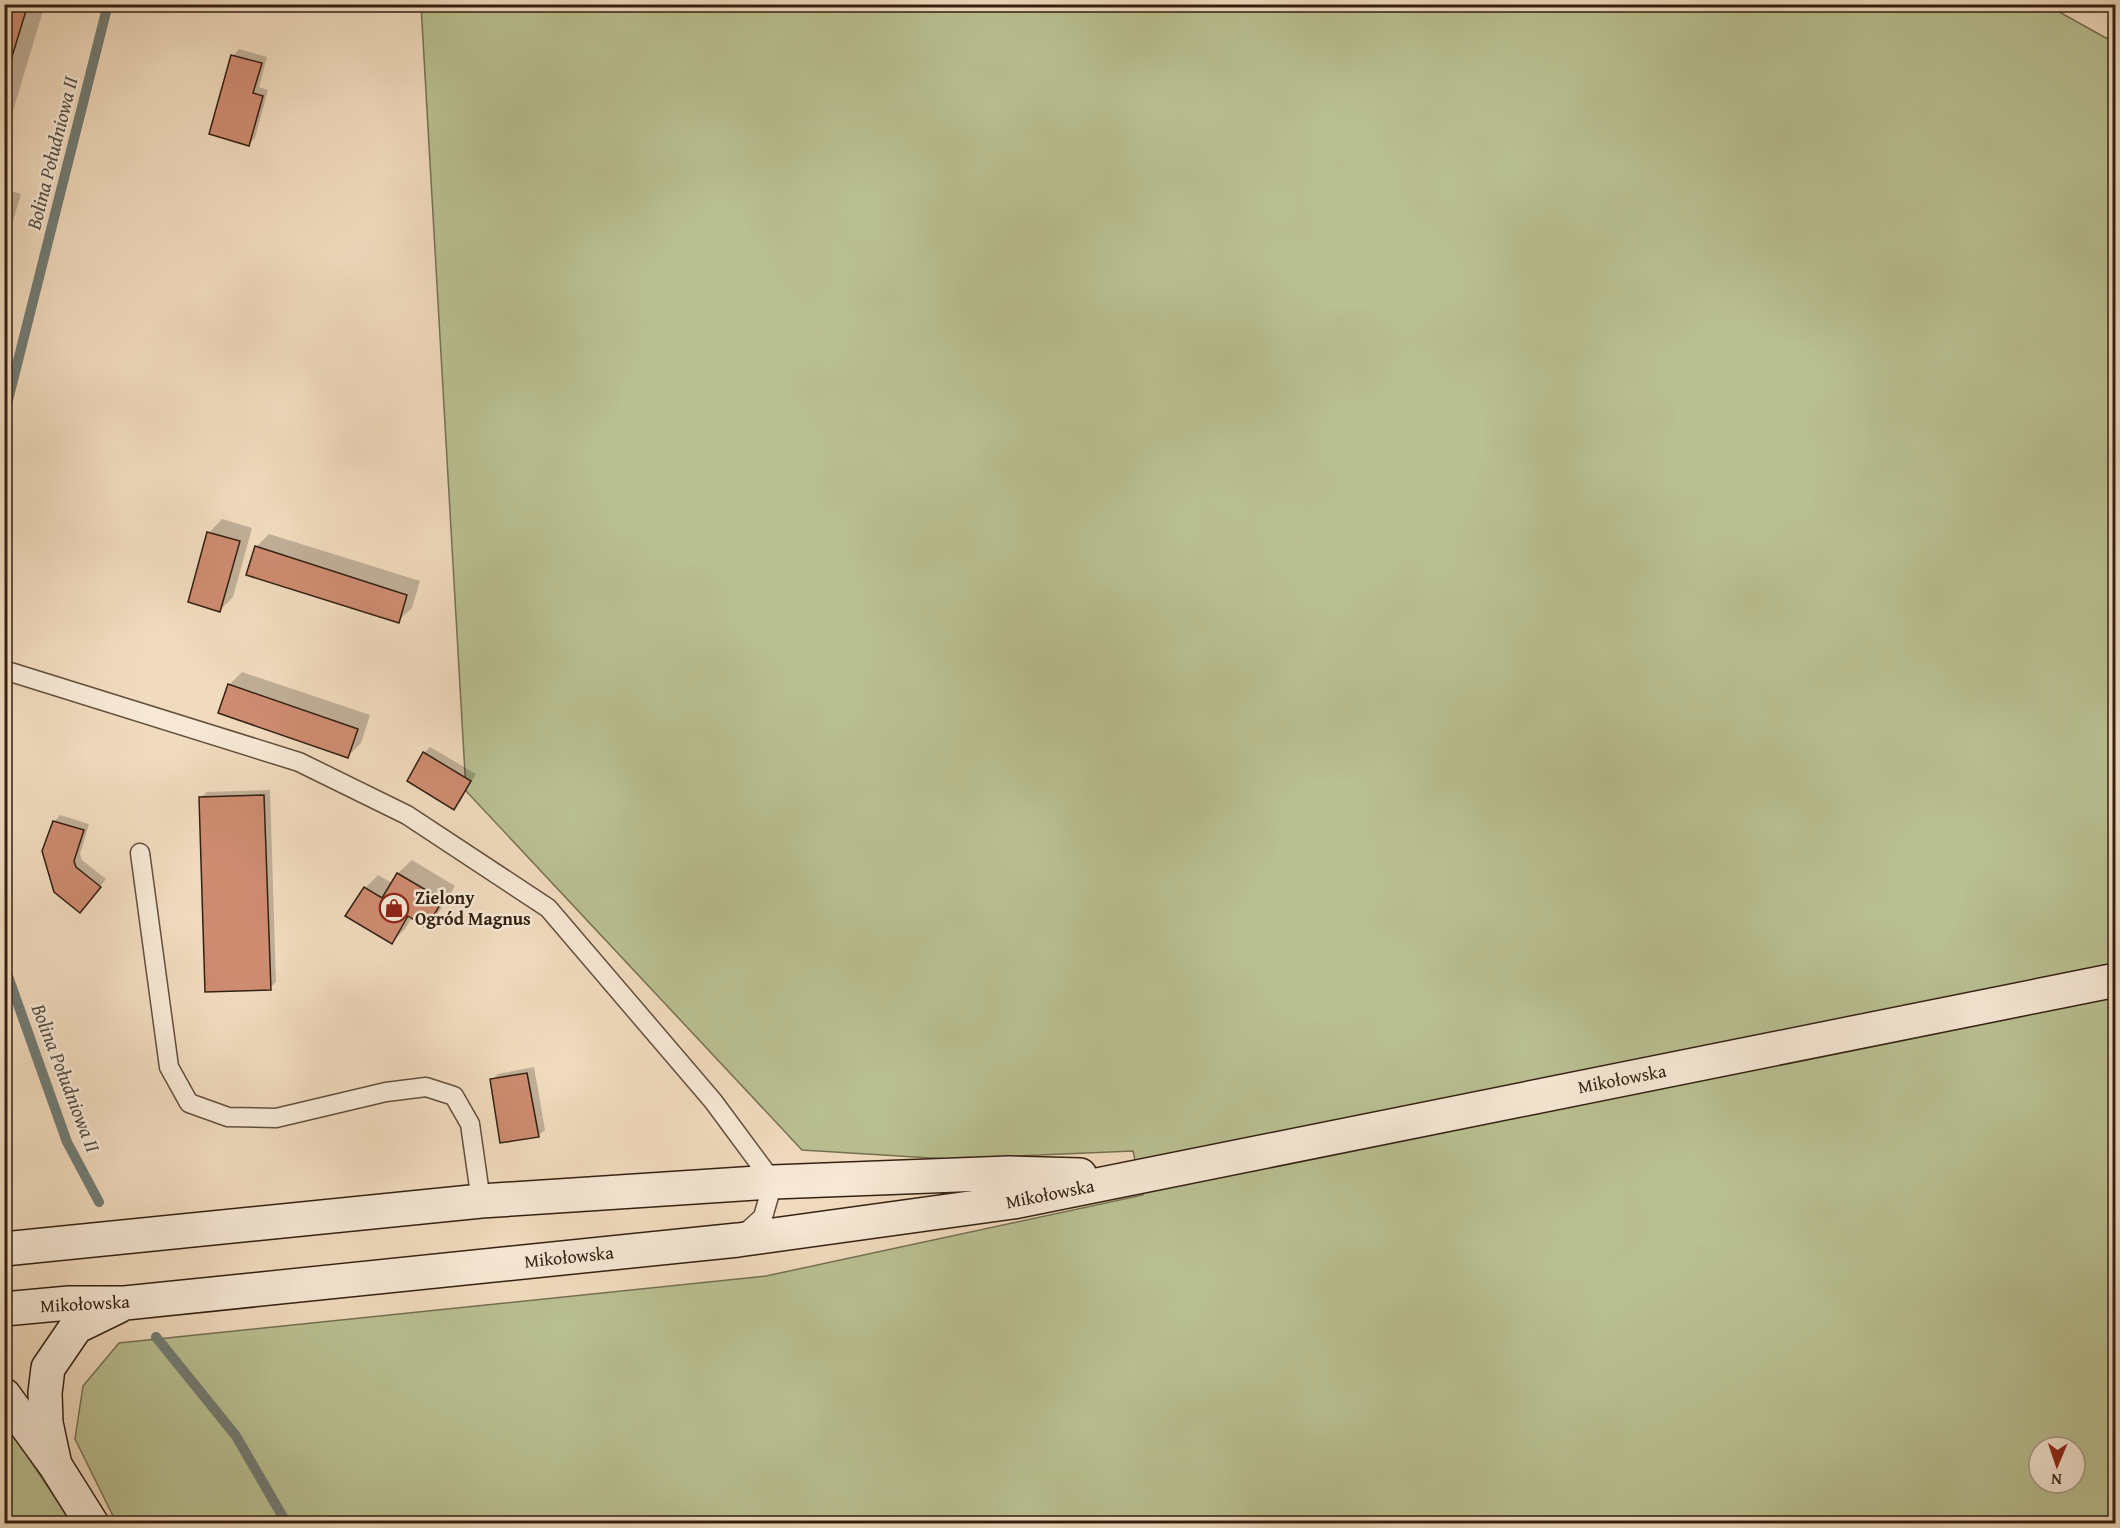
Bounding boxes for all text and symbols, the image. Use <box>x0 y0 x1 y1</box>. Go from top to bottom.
water label: Bolina Południowa II <box>18 72 85 233</box>
place label: Zielony Ogród Magnus <box>415 884 531 932</box>
shop icon: Zielony Ogród Magnus <box>378 892 410 924</box>
water label: Bolina Południowa II <box>24 998 109 1157</box>
street label: Mikołowska <box>1575 1057 1669 1100</box>
street label: Mikołowska <box>1003 1172 1097 1215</box>
street label: Mikołowska <box>523 1238 615 1275</box>
street label: Mikołowska <box>40 1288 131 1319</box>
north arrow <box>2027 1435 2087 1495</box>
text: N <box>2050 1468 2062 1492</box>

